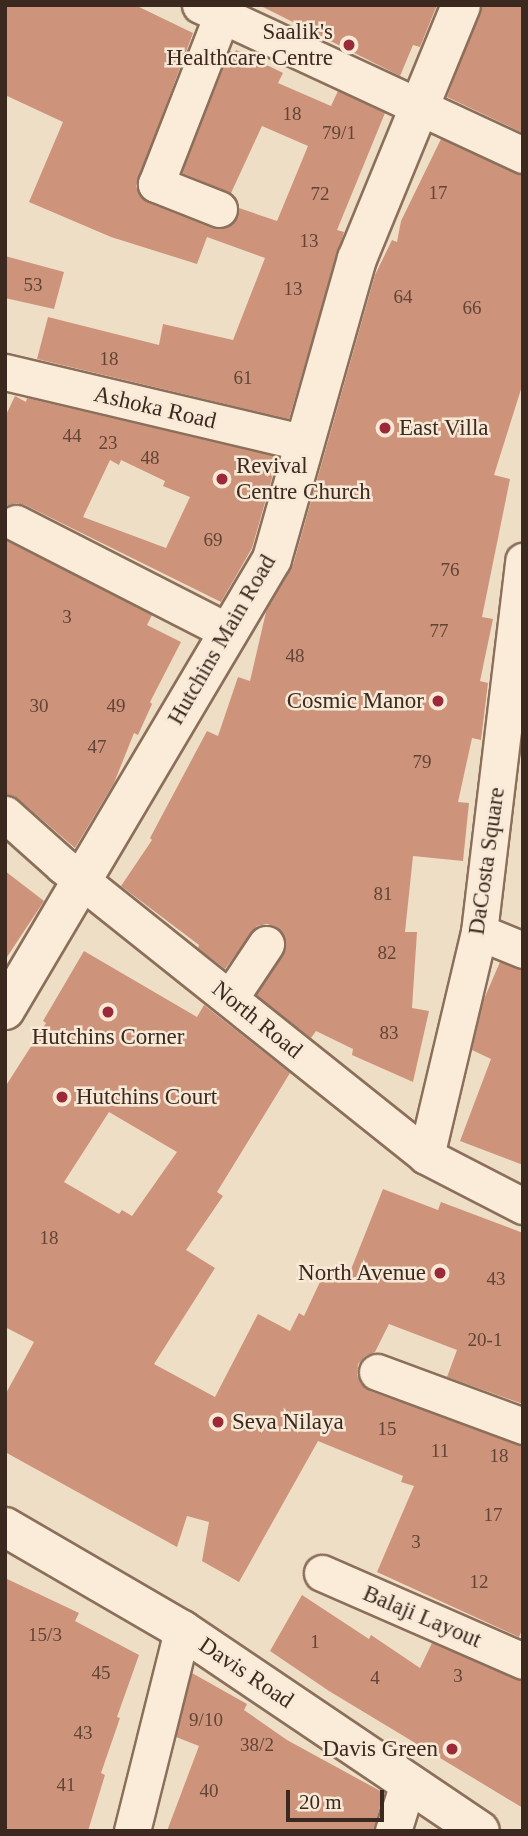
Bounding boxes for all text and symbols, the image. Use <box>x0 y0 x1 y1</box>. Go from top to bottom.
place label: Saalik's Healthcare Centre <box>166 18 333 72</box>
marker: Saalik's Healthcare Centre <box>339 35 359 55</box>
house number: 18 <box>282 103 302 125</box>
house number: 79/1 <box>322 122 356 144</box>
house number: 17 <box>428 182 447 204</box>
house number: 72 <box>310 183 330 205</box>
house number: 13 <box>300 230 318 252</box>
house number: 53 <box>24 274 42 296</box>
house number: 13 <box>284 278 302 300</box>
house number: 64 <box>394 286 412 308</box>
house number: 66 <box>462 297 482 319</box>
house number: 18 <box>100 348 118 370</box>
house number: 61 <box>234 367 252 389</box>
street label: Ashoka Road <box>91 381 219 435</box>
place label: East Villa <box>399 414 489 442</box>
marker: East Villa <box>377 420 393 436</box>
house number: 44 <box>62 425 82 447</box>
house number: 23 <box>98 432 118 454</box>
house number: 48 <box>140 447 160 469</box>
place label: Revival Centre Church <box>236 452 371 506</box>
marker: Revival Centre Church <box>214 471 230 487</box>
house number: 69 <box>204 529 222 551</box>
street label: Hutchins Main Road <box>162 550 282 730</box>
house number: 76 <box>441 559 460 581</box>
house number: 3 <box>62 606 72 628</box>
house number: 77 <box>430 620 448 642</box>
house number: 48 <box>286 645 304 667</box>
place label: Cosmic Manor <box>287 687 424 715</box>
marker: Cosmic Manor <box>430 693 446 709</box>
house number: 30 <box>29 695 48 717</box>
house number: 49 <box>106 695 126 717</box>
house number: 47 <box>88 736 106 758</box>
house number: 79 <box>412 751 432 773</box>
street label: DaCosta Square <box>463 785 511 937</box>
house number: 81 <box>374 883 392 905</box>
house number: 82 <box>378 942 396 964</box>
street label: North Road <box>206 975 308 1065</box>
marker: Hutchins Corner <box>100 1004 116 1020</box>
house number: 83 <box>380 1022 398 1044</box>
place label: Hutchins Corner <box>32 1023 184 1051</box>
place label: Hutchins Court <box>76 1083 217 1111</box>
marker: Hutchins Court <box>54 1089 70 1105</box>
house number: 18 <box>40 1227 58 1249</box>
place label: North Avenue <box>297 1259 426 1287</box>
marker: North Avenue <box>432 1265 448 1281</box>
house number: 43 <box>486 1268 506 1290</box>
house number: 20-1 <box>468 1329 502 1351</box>
place label: Seva Nilaya <box>232 1408 344 1436</box>
marker: Seva Nilaya <box>210 1414 226 1430</box>
house number: 15 <box>378 1418 396 1440</box>
house number: 11 <box>431 1440 449 1462</box>
house number: 18 <box>490 1445 509 1467</box>
house number: 17 <box>484 1504 503 1526</box>
house number: 3 <box>411 1531 421 1553</box>
house number: 12 <box>470 1571 489 1593</box>
street label: Balaji Layout <box>359 1580 485 1654</box>
house number: 15/3 <box>28 1624 62 1646</box>
street label: Davis Road <box>194 1631 298 1715</box>
house number: 1 <box>310 1631 320 1653</box>
house number: 45 <box>92 1662 110 1684</box>
house number: 3 <box>453 1665 463 1687</box>
house number: 4 <box>370 1667 380 1689</box>
house number: 9/10 <box>189 1709 223 1731</box>
house number: 43 <box>74 1722 92 1744</box>
house number: 38/2 <box>240 1734 274 1756</box>
place label: Davis Green <box>322 1735 438 1763</box>
marker: Davis Green <box>444 1741 460 1757</box>
house number: 41 <box>56 1774 76 1796</box>
scale bar <box>290 1776 388 1820</box>
house number: 40 <box>200 1780 218 1802</box>
text: 20 m <box>299 1790 342 1814</box>

